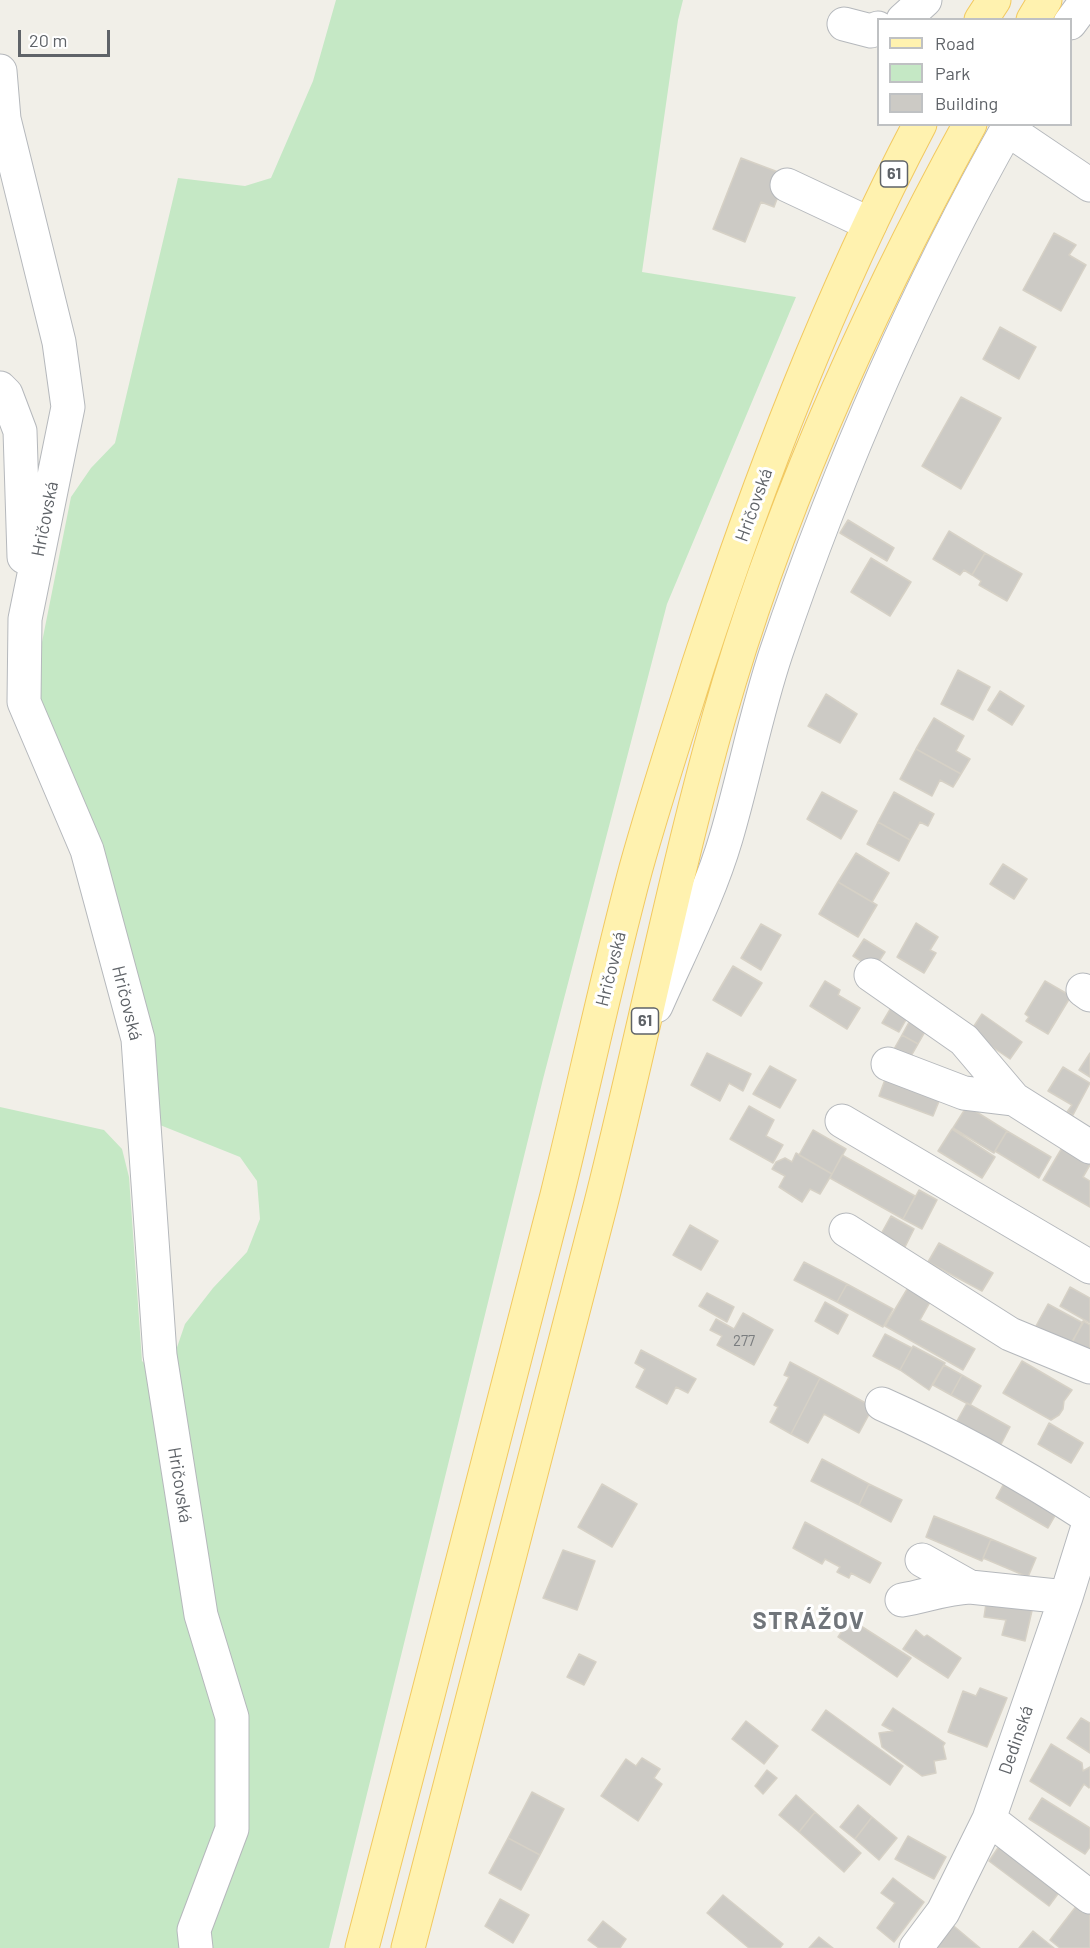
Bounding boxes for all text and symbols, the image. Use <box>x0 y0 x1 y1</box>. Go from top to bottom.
scale bar <box>21 18 112 56</box>
legend <box>877 18 1072 126</box>
text: 20 m <box>29 29 67 51</box>
text: Road <box>935 32 975 54</box>
text: Park <box>935 62 970 84</box>
text: Building <box>935 92 998 114</box>
road number: 61 <box>880 161 908 187</box>
street label: Hričovská <box>731 465 777 545</box>
street label: Hričovská <box>27 479 63 559</box>
street label: Hričovská <box>591 929 631 1009</box>
street label: Hričovská <box>107 963 147 1043</box>
road number: 61 <box>632 1008 658 1034</box>
house number: 277 <box>733 1332 755 1350</box>
street label: Hričovská <box>163 1446 197 1524</box>
district label: STRÁŽOV <box>753 1607 865 1635</box>
street label: Dedinská <box>994 1703 1038 1777</box>

